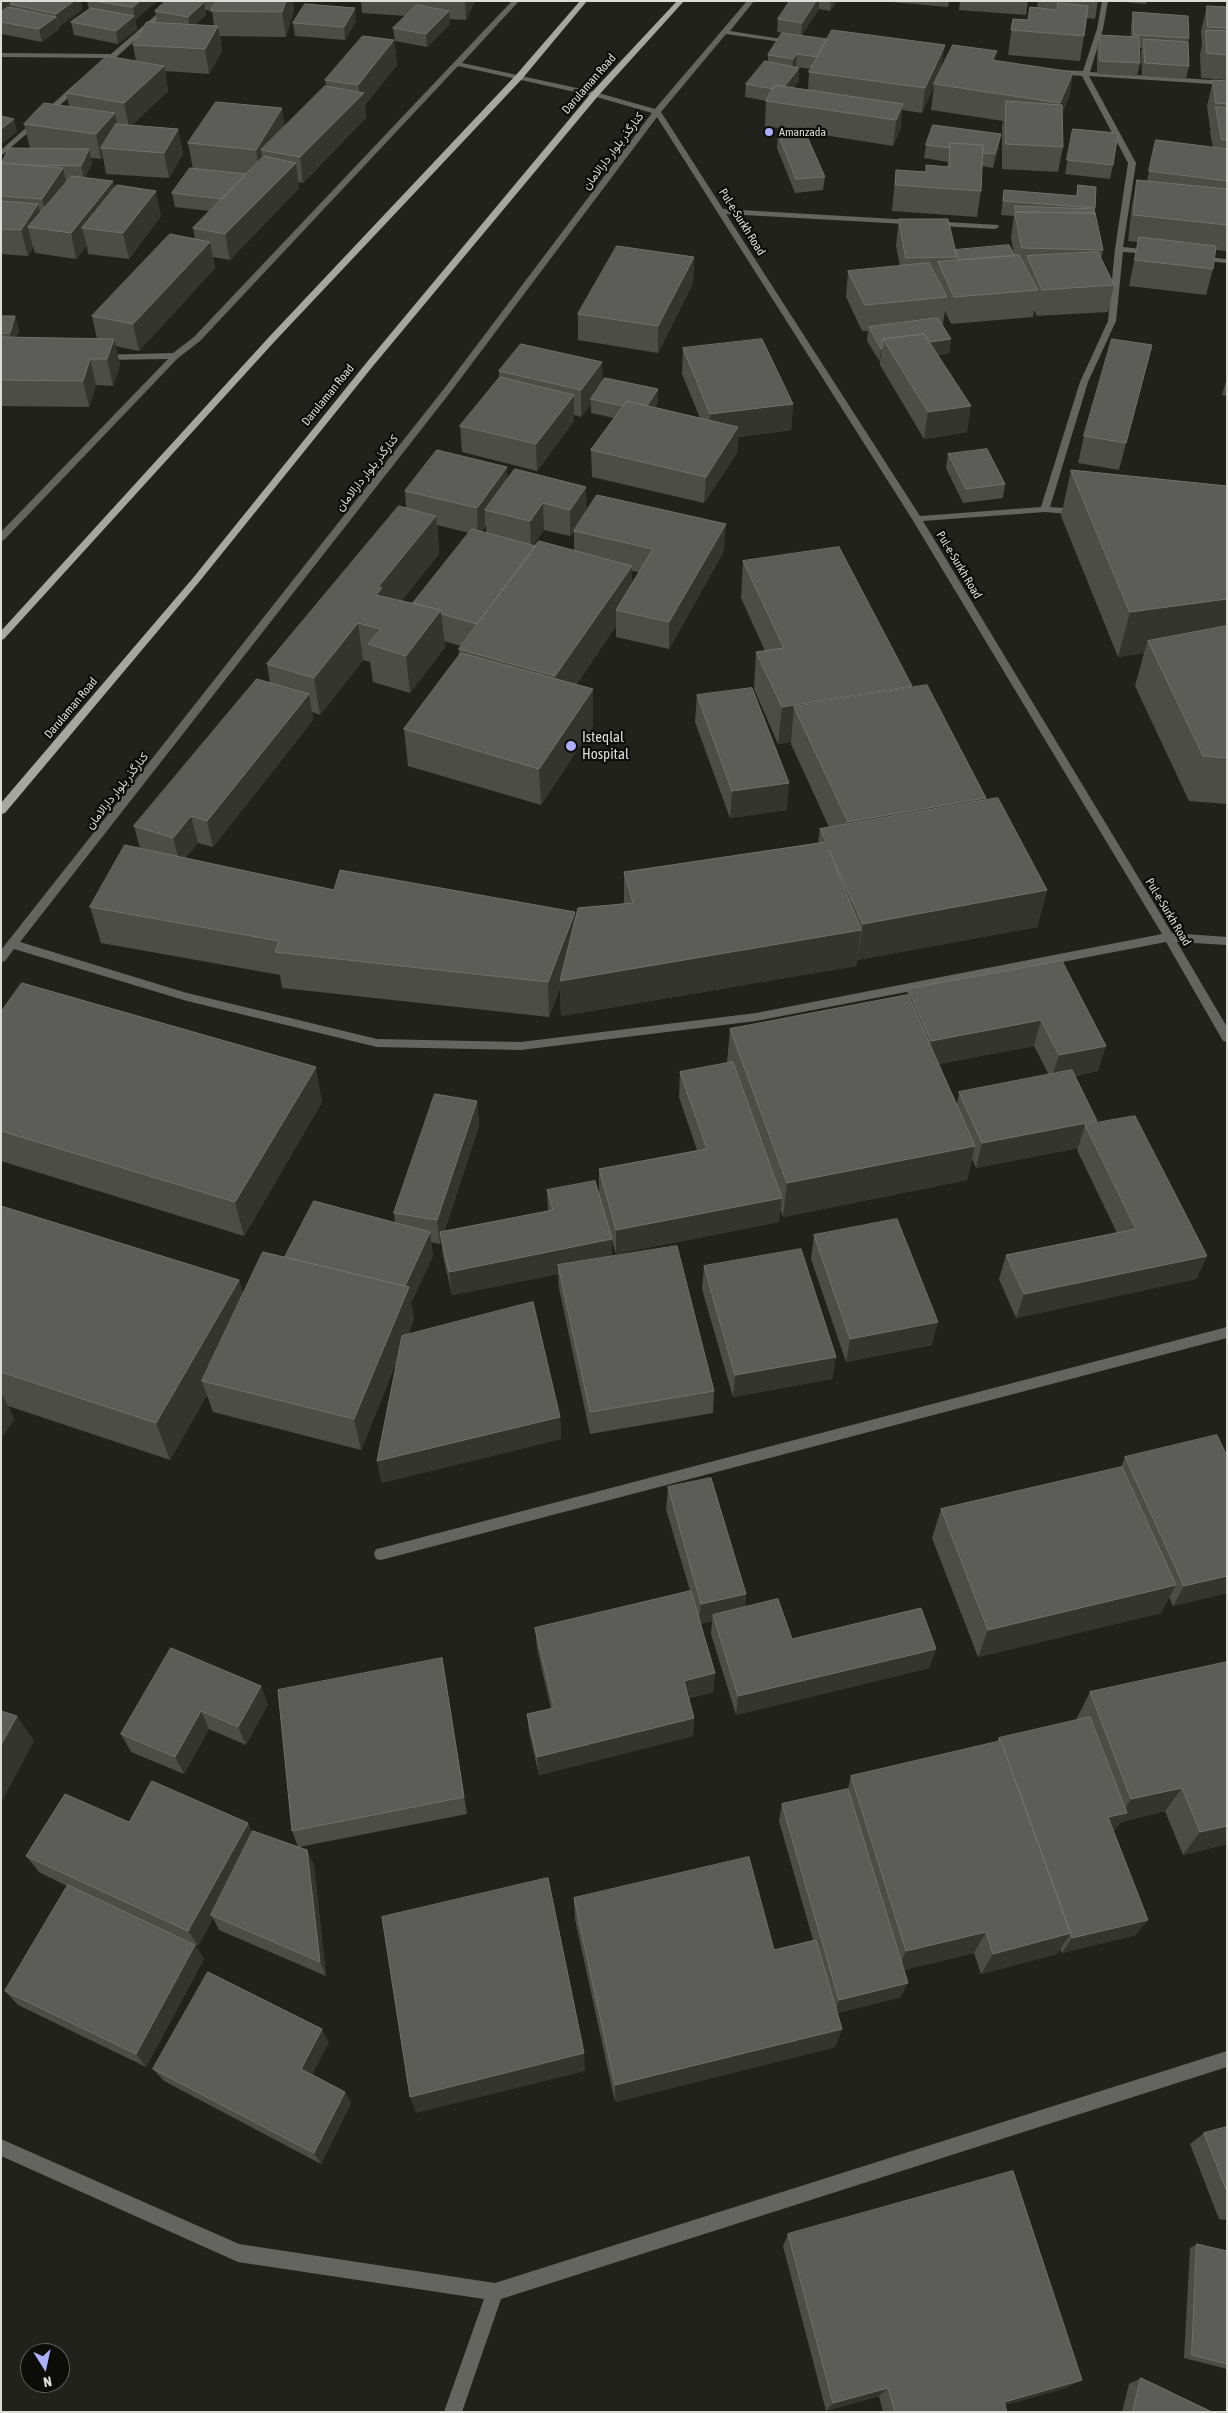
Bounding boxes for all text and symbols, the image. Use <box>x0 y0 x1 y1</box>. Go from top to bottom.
street label: Darulaman Road <box>559 51 619 117</box>
street label: کنارگذر بلوار دارالامان <box>579 109 647 193</box>
place label: Amanzada <box>779 125 826 139</box>
marker: Amanzada <box>763 126 775 138</box>
street label: Pul-e-Surkh Road <box>716 186 768 258</box>
street label: Darulaman Road <box>299 361 357 429</box>
street label: کنارگذر بلوار دارالامان <box>333 432 401 514</box>
street label: Pul-e-Surkh Road <box>933 529 985 601</box>
street label: Darulaman Road <box>41 675 101 741</box>
place label: Isteqlal Hospital <box>582 728 629 763</box>
marker: Isteqlal Hospital <box>564 739 578 753</box>
street label: کنارگذر بلوار دارالامان <box>83 750 151 832</box>
street label: Pul-e-Surkh Road <box>1142 876 1194 948</box>
north arrow <box>20 2343 70 2393</box>
text: N <box>42 2373 53 2390</box>

